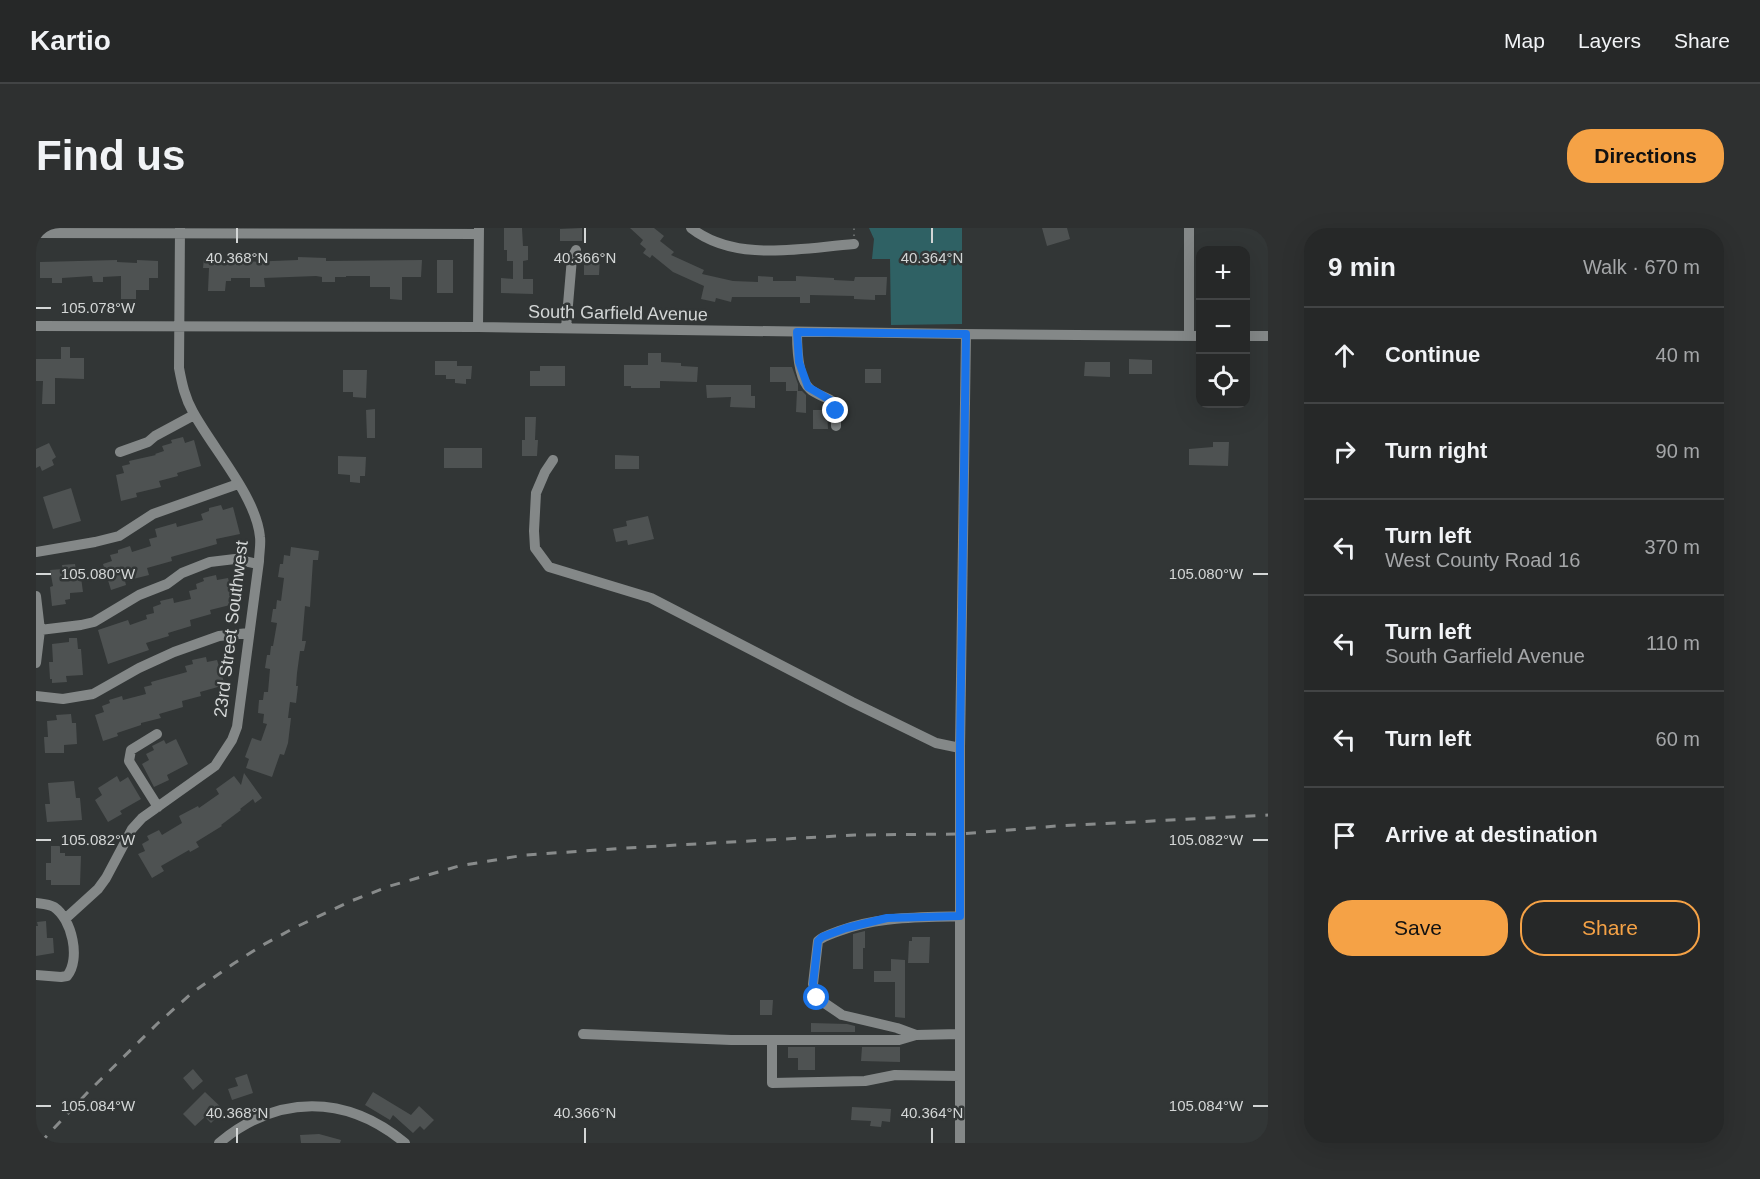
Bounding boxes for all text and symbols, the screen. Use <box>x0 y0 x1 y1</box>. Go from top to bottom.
text: Kartio <box>30 25 111 56</box>
text: Map <box>1504 29 1545 52</box>
text: Layers <box>1578 29 1641 52</box>
text: Share <box>1674 29 1730 52</box>
button: Directions <box>1567 129 1724 183</box>
text: Find us <box>36 132 185 179</box>
map controls <box>1196 246 1250 408</box>
button: + <box>1196 246 1250 300</box>
text: 40.368°N <box>206 249 268 266</box>
text: 40.366°N <box>554 249 616 266</box>
text: 40.364°N <box>901 249 963 266</box>
text: 9 min <box>1328 252 1396 282</box>
text: Walk · 670 m <box>1583 256 1700 278</box>
text: 105.078°W <box>61 299 136 316</box>
button: − <box>1196 300 1250 354</box>
street label: South Garfield Avenue <box>528 301 708 325</box>
icon: ahead <box>1328 339 1361 372</box>
text: Continue <box>1385 342 1480 367</box>
text: 40 m <box>1656 344 1700 366</box>
button: locate <box>1196 354 1250 408</box>
route end <box>822 397 848 423</box>
icon: right <box>1328 435 1361 468</box>
text: Turn right <box>1385 438 1487 463</box>
text: 90 m <box>1656 440 1700 462</box>
text: Turn left <box>1385 523 1471 548</box>
icon: left <box>1328 531 1361 564</box>
text: 370 m <box>1644 536 1700 558</box>
street label: 23rd Street Southwest <box>210 539 252 719</box>
text: West County Road 16 <box>1385 549 1580 571</box>
text: 105.080°W <box>61 565 136 582</box>
text: 105.080°W <box>1169 565 1244 582</box>
text: Turn left <box>1385 619 1471 644</box>
icon: left <box>1328 627 1361 660</box>
text: 110 m <box>1646 632 1700 654</box>
text: South Garfield Avenue <box>1385 645 1585 667</box>
icon: left <box>1328 723 1361 756</box>
text: Turn left <box>1385 726 1471 751</box>
text: 60 m <box>1656 728 1700 750</box>
icon: arrive <box>1328 819 1361 852</box>
text: Arrive at destination <box>1385 822 1598 847</box>
text: 105.082°W <box>61 831 136 848</box>
text: 105.082°W <box>1169 831 1244 848</box>
button: Save <box>1328 900 1508 956</box>
button: Share <box>1520 900 1700 956</box>
route start <box>803 984 829 1010</box>
text: 105.084°W <box>61 1097 136 1114</box>
text: 105.084°W <box>1169 1097 1244 1114</box>
text: 40.368°N <box>206 1104 268 1121</box>
text: 40.366°N <box>554 1104 616 1121</box>
text: 40.364°N <box>901 1104 963 1121</box>

